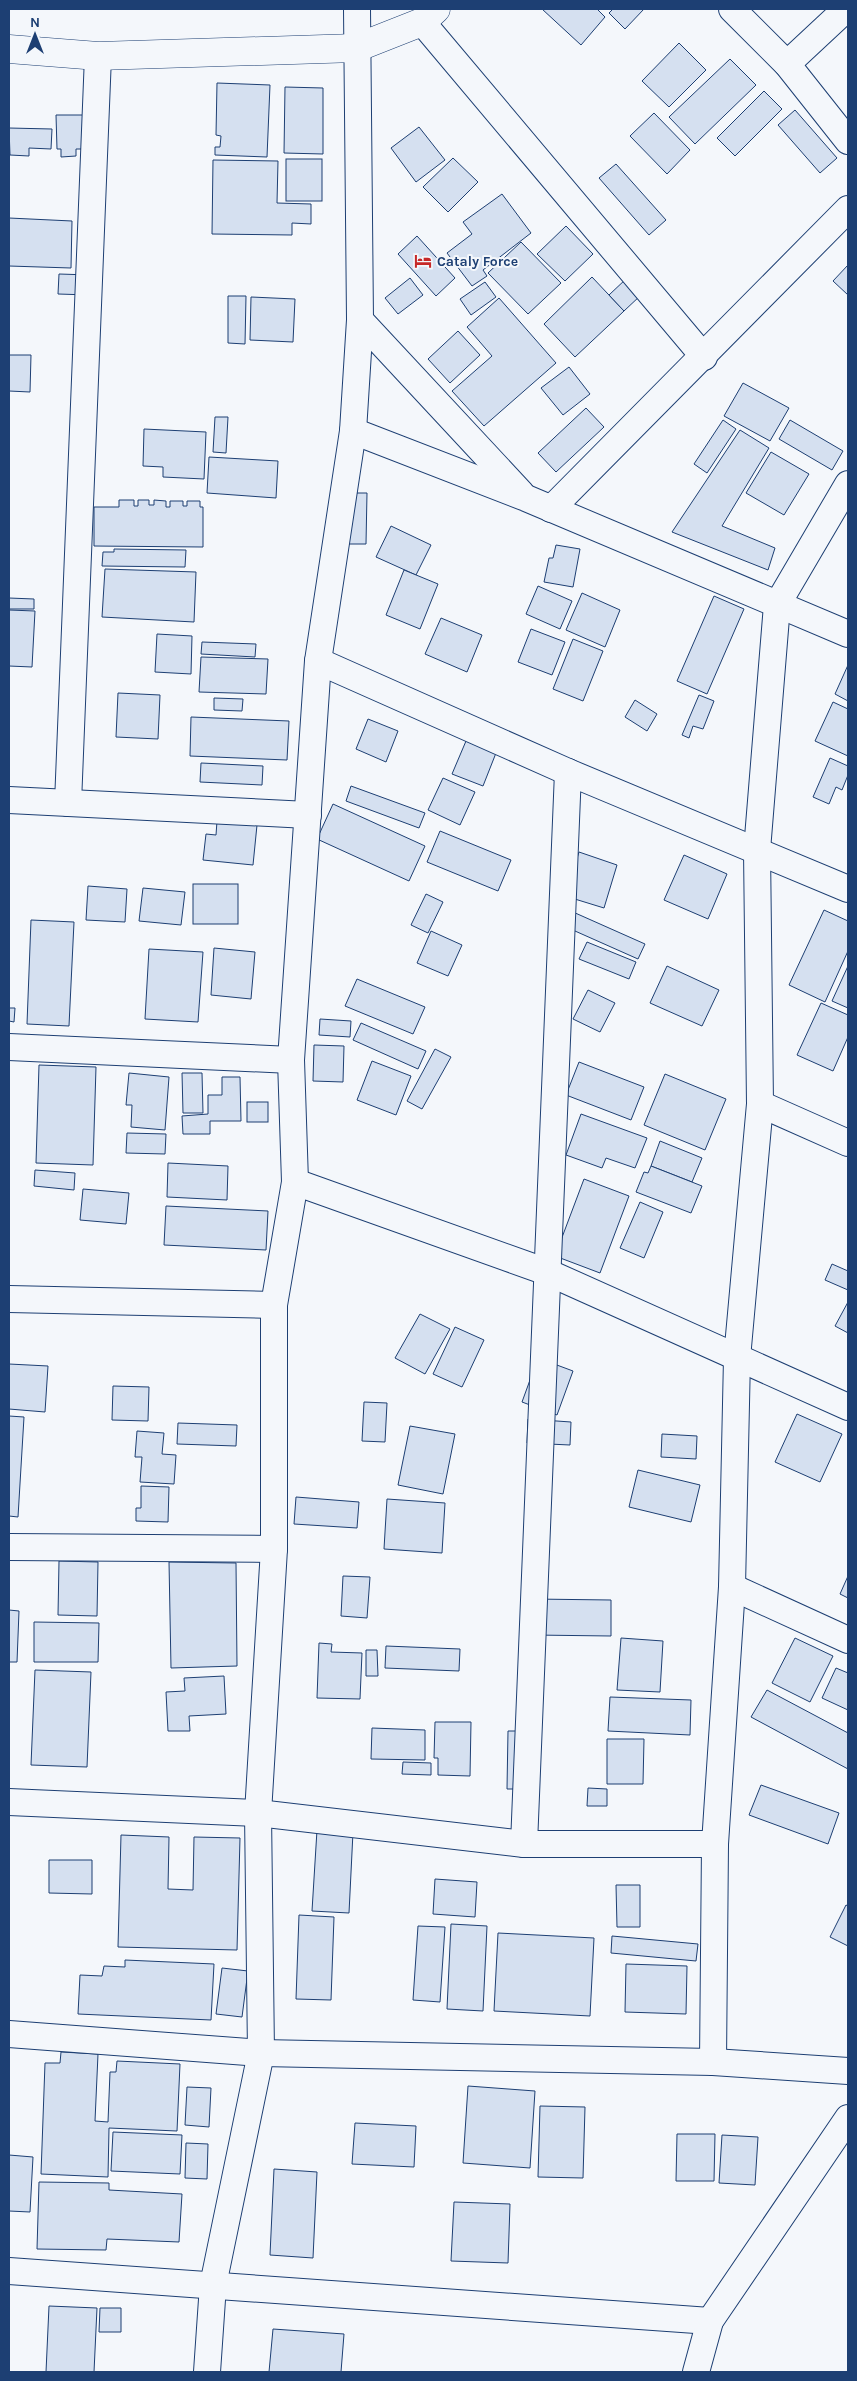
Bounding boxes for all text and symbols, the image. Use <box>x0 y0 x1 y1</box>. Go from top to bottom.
north arrow <box>10 10 60 60</box>
text: N <box>30 14 40 31</box>
hotel icon: Cataly Force <box>413 251 433 271</box>
place label: Cataly Force <box>437 253 518 270</box>

